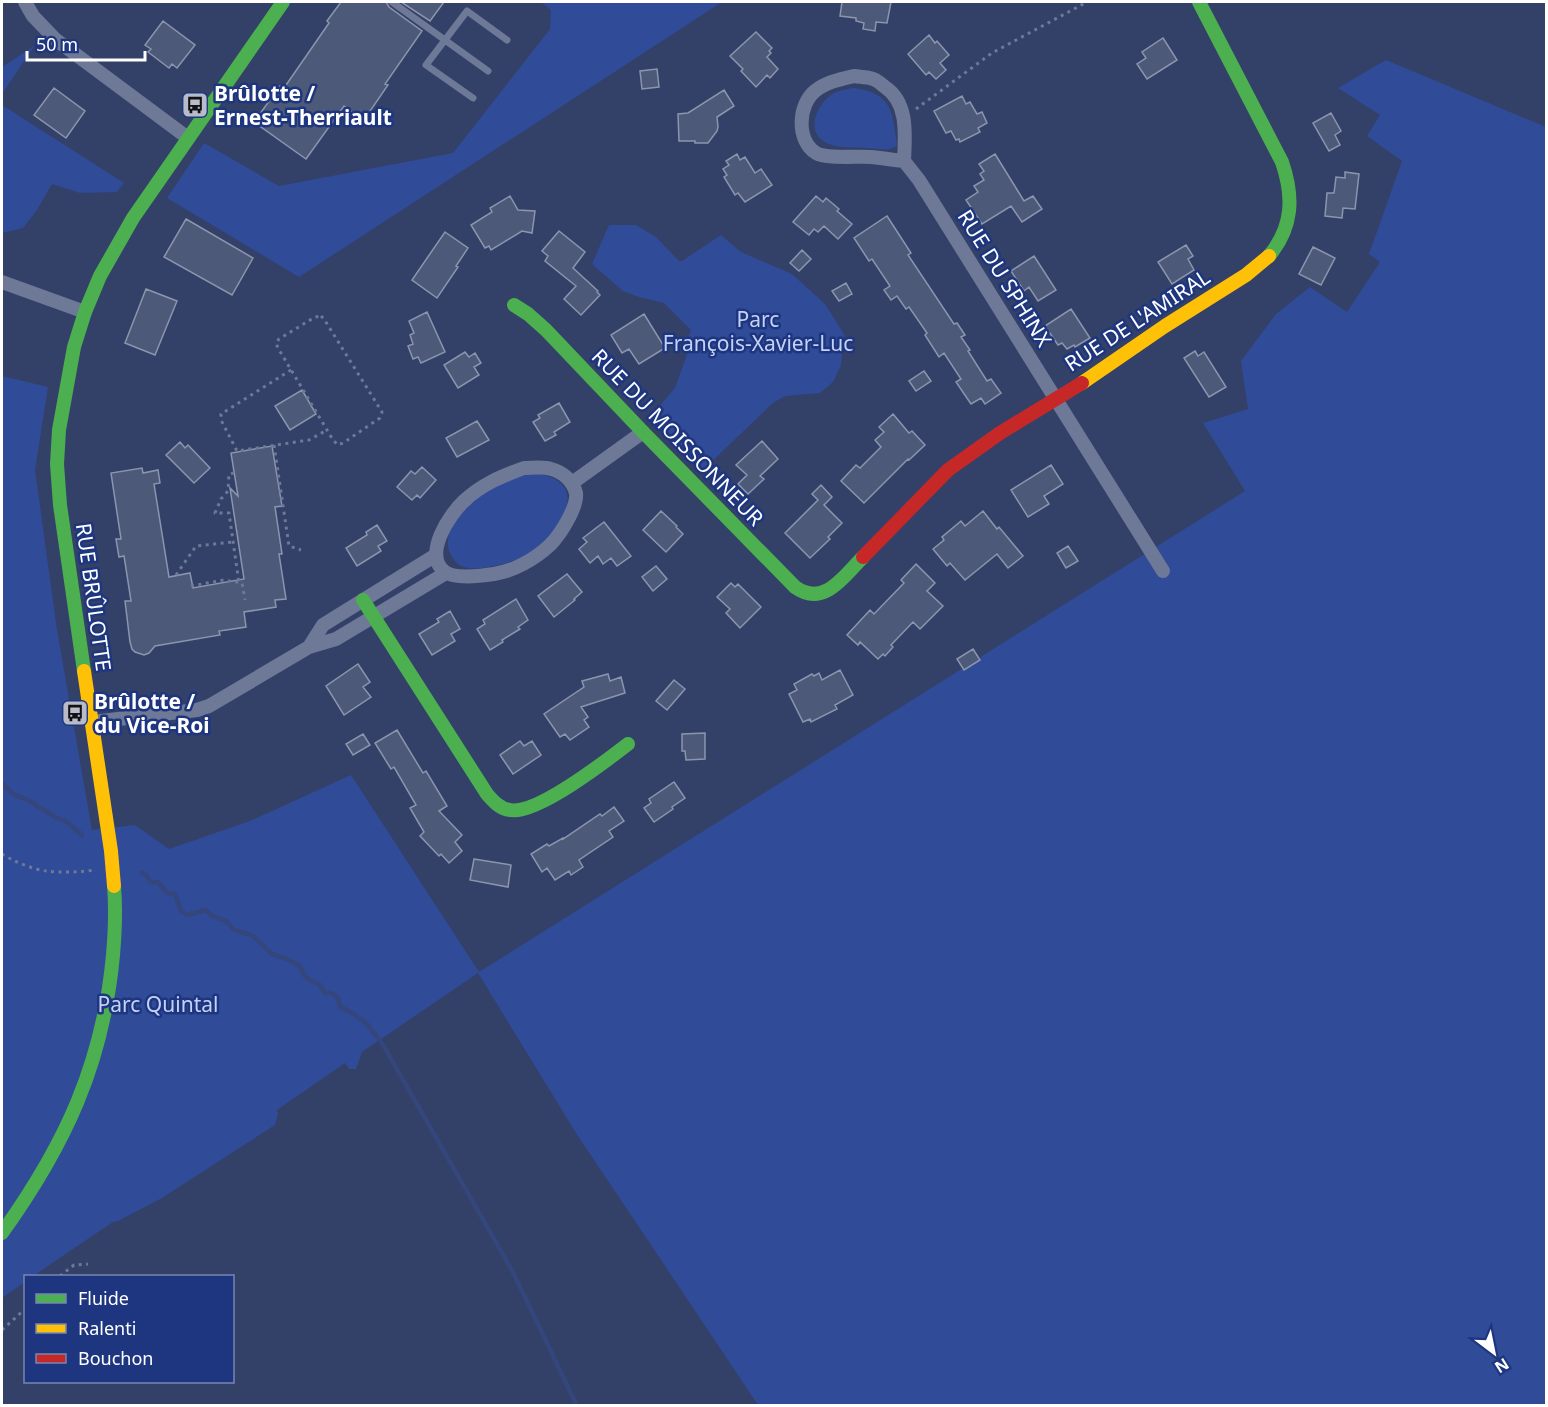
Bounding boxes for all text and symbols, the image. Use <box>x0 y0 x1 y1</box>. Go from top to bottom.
scale bar <box>27 24 146 62</box>
text: 50 m <box>36 32 78 56</box>
place label: Brûlotte / Ernest-Therriault <box>214 79 392 131</box>
bus stop icon: Brûlotte / Ernest-Therriault <box>180 90 210 120</box>
street label: RUE DU SPHINX <box>952 204 1059 353</box>
street label: RUE DE L'AMIRAL <box>1059 263 1215 377</box>
park label: Parc François-Xavier-Luc <box>663 305 853 357</box>
street label: RUE DU MOISSONNEUR <box>586 342 770 532</box>
street label: RUE BRÛLOTTE <box>70 521 118 673</box>
place label: Brûlotte / du Vice-Roi <box>94 687 210 739</box>
bus stop icon: Brûlotte / du Vice-Roi <box>60 698 90 728</box>
park label: Parc Quintal <box>98 990 218 1018</box>
legend <box>24 1275 234 1383</box>
text: Fluide <box>78 1286 129 1310</box>
text: Ralenti <box>78 1316 136 1340</box>
north arrow <box>1464 1323 1524 1383</box>
text: Bouchon <box>78 1346 154 1370</box>
text: N <box>1491 1353 1513 1378</box>

